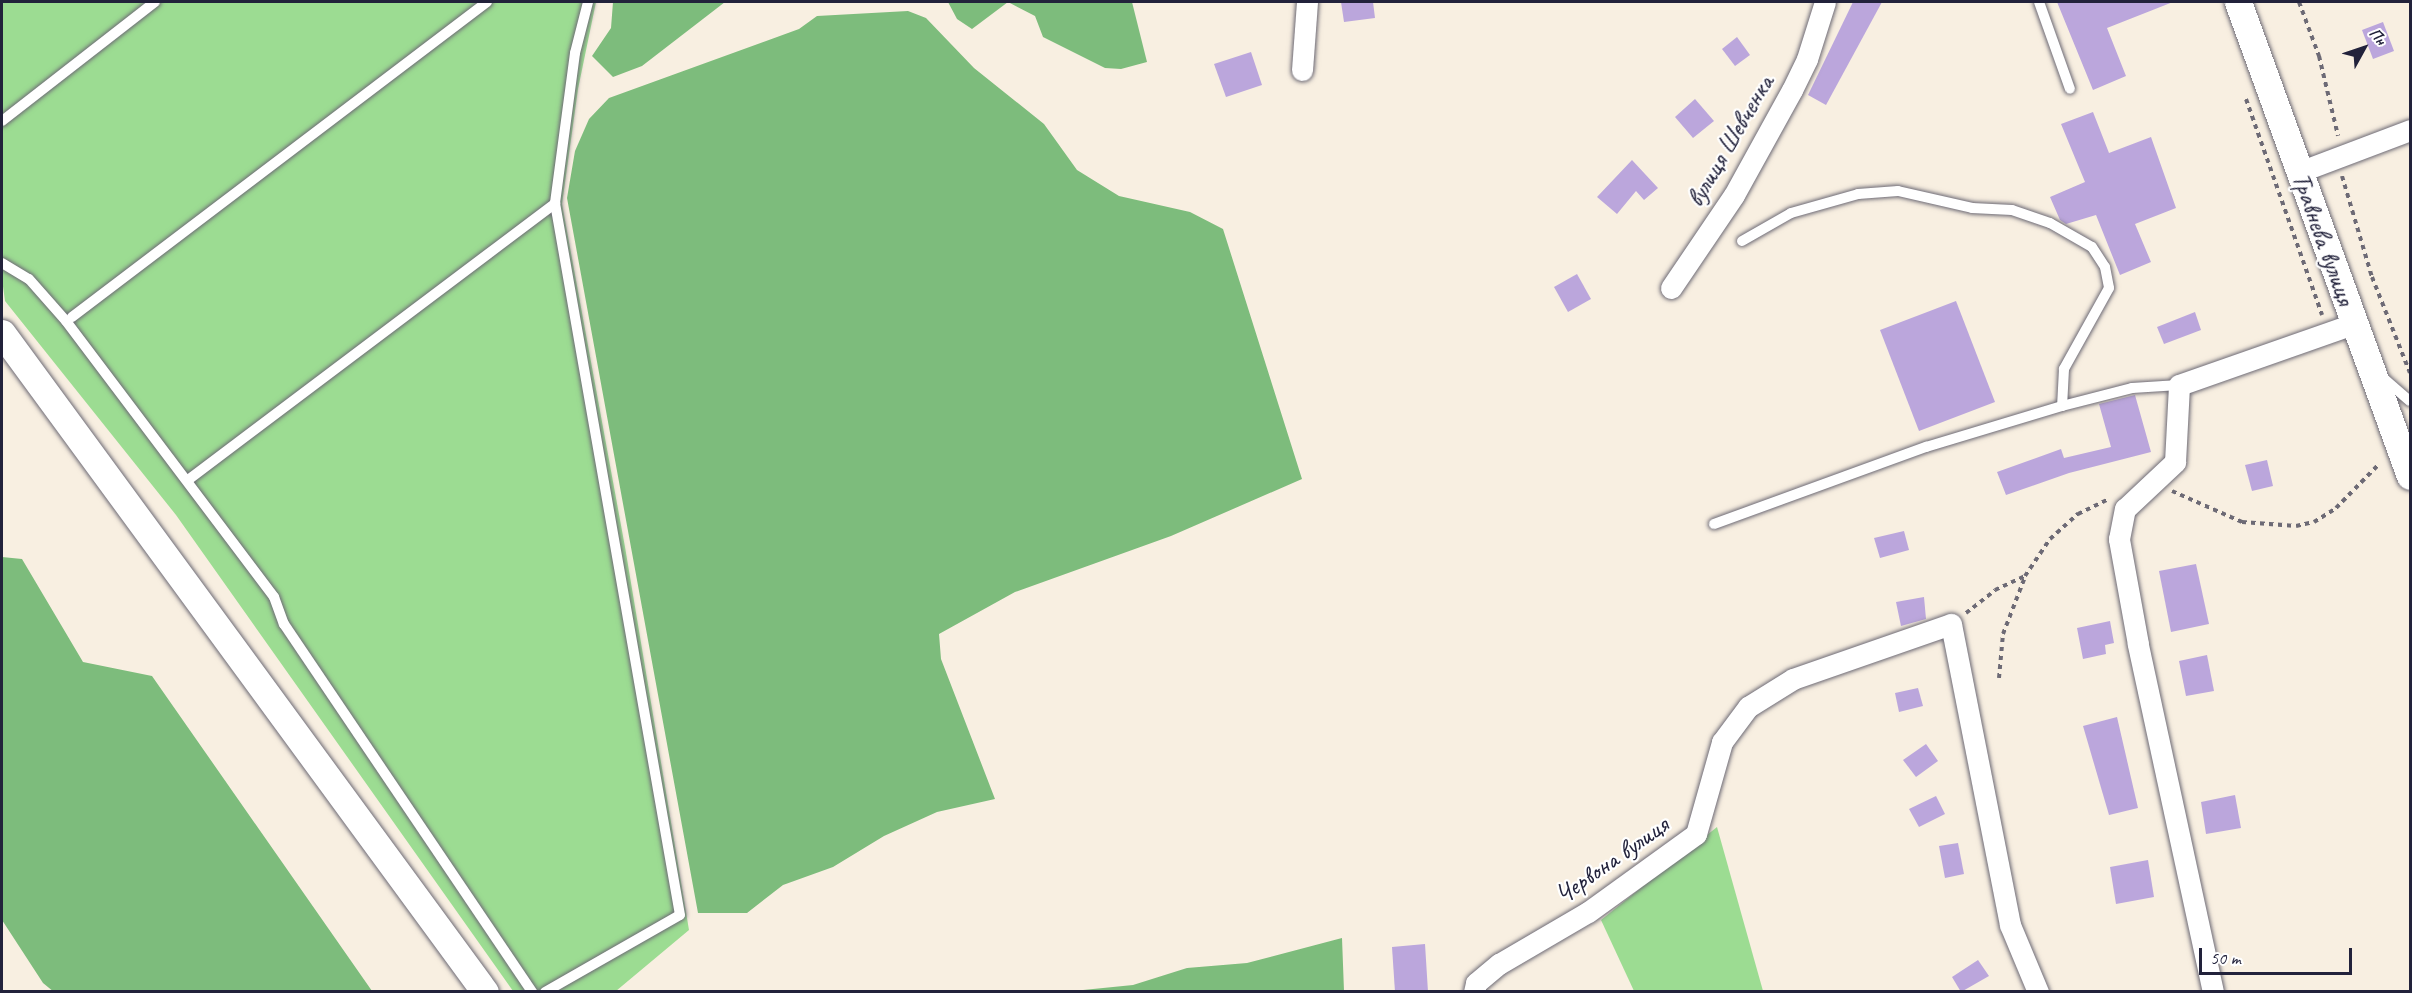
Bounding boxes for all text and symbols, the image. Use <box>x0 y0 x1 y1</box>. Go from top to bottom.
north arrow <box>2334 18 2394 78</box>
text: Пн <box>2365 24 2391 49</box>
street label: вулиця Шевченка <box>1680 70 1780 212</box>
street label: Травнева вулиця <box>2285 169 2361 309</box>
street label: Червона вулиця <box>1549 810 1675 910</box>
scale bar <box>2202 936 2355 974</box>
text: 50 m <box>2210 947 2241 969</box>

